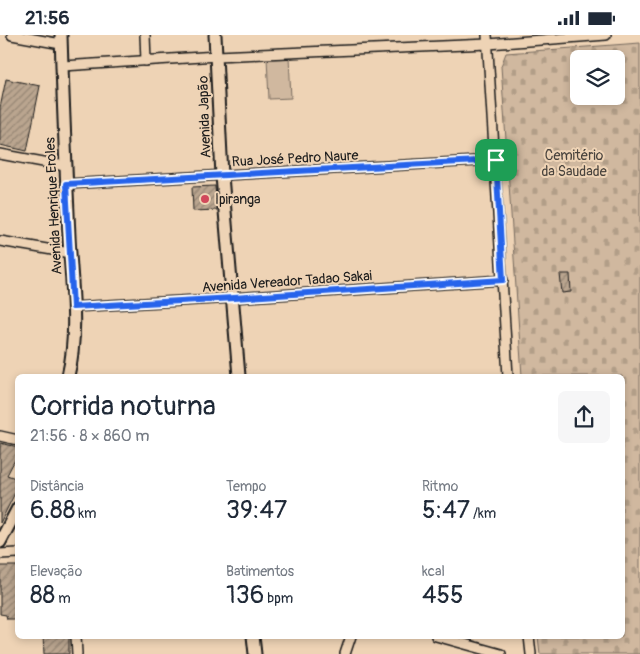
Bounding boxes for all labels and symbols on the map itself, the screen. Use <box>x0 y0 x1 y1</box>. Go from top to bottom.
street label: Avenida Japão <box>195 75 214 159</box>
street label: Avenida Henrique Eroles <box>41 136 66 275</box>
pin <box>475 139 517 181</box>
street label: Rua José Pedro Naure <box>231 147 359 170</box>
park label: Cemitério da Saudade <box>541 147 607 180</box>
place label: Ipiranga <box>215 191 261 208</box>
marker: Ipiranga <box>199 193 211 205</box>
street label: Avenida Vereador Tadao Sakai <box>201 267 373 296</box>

